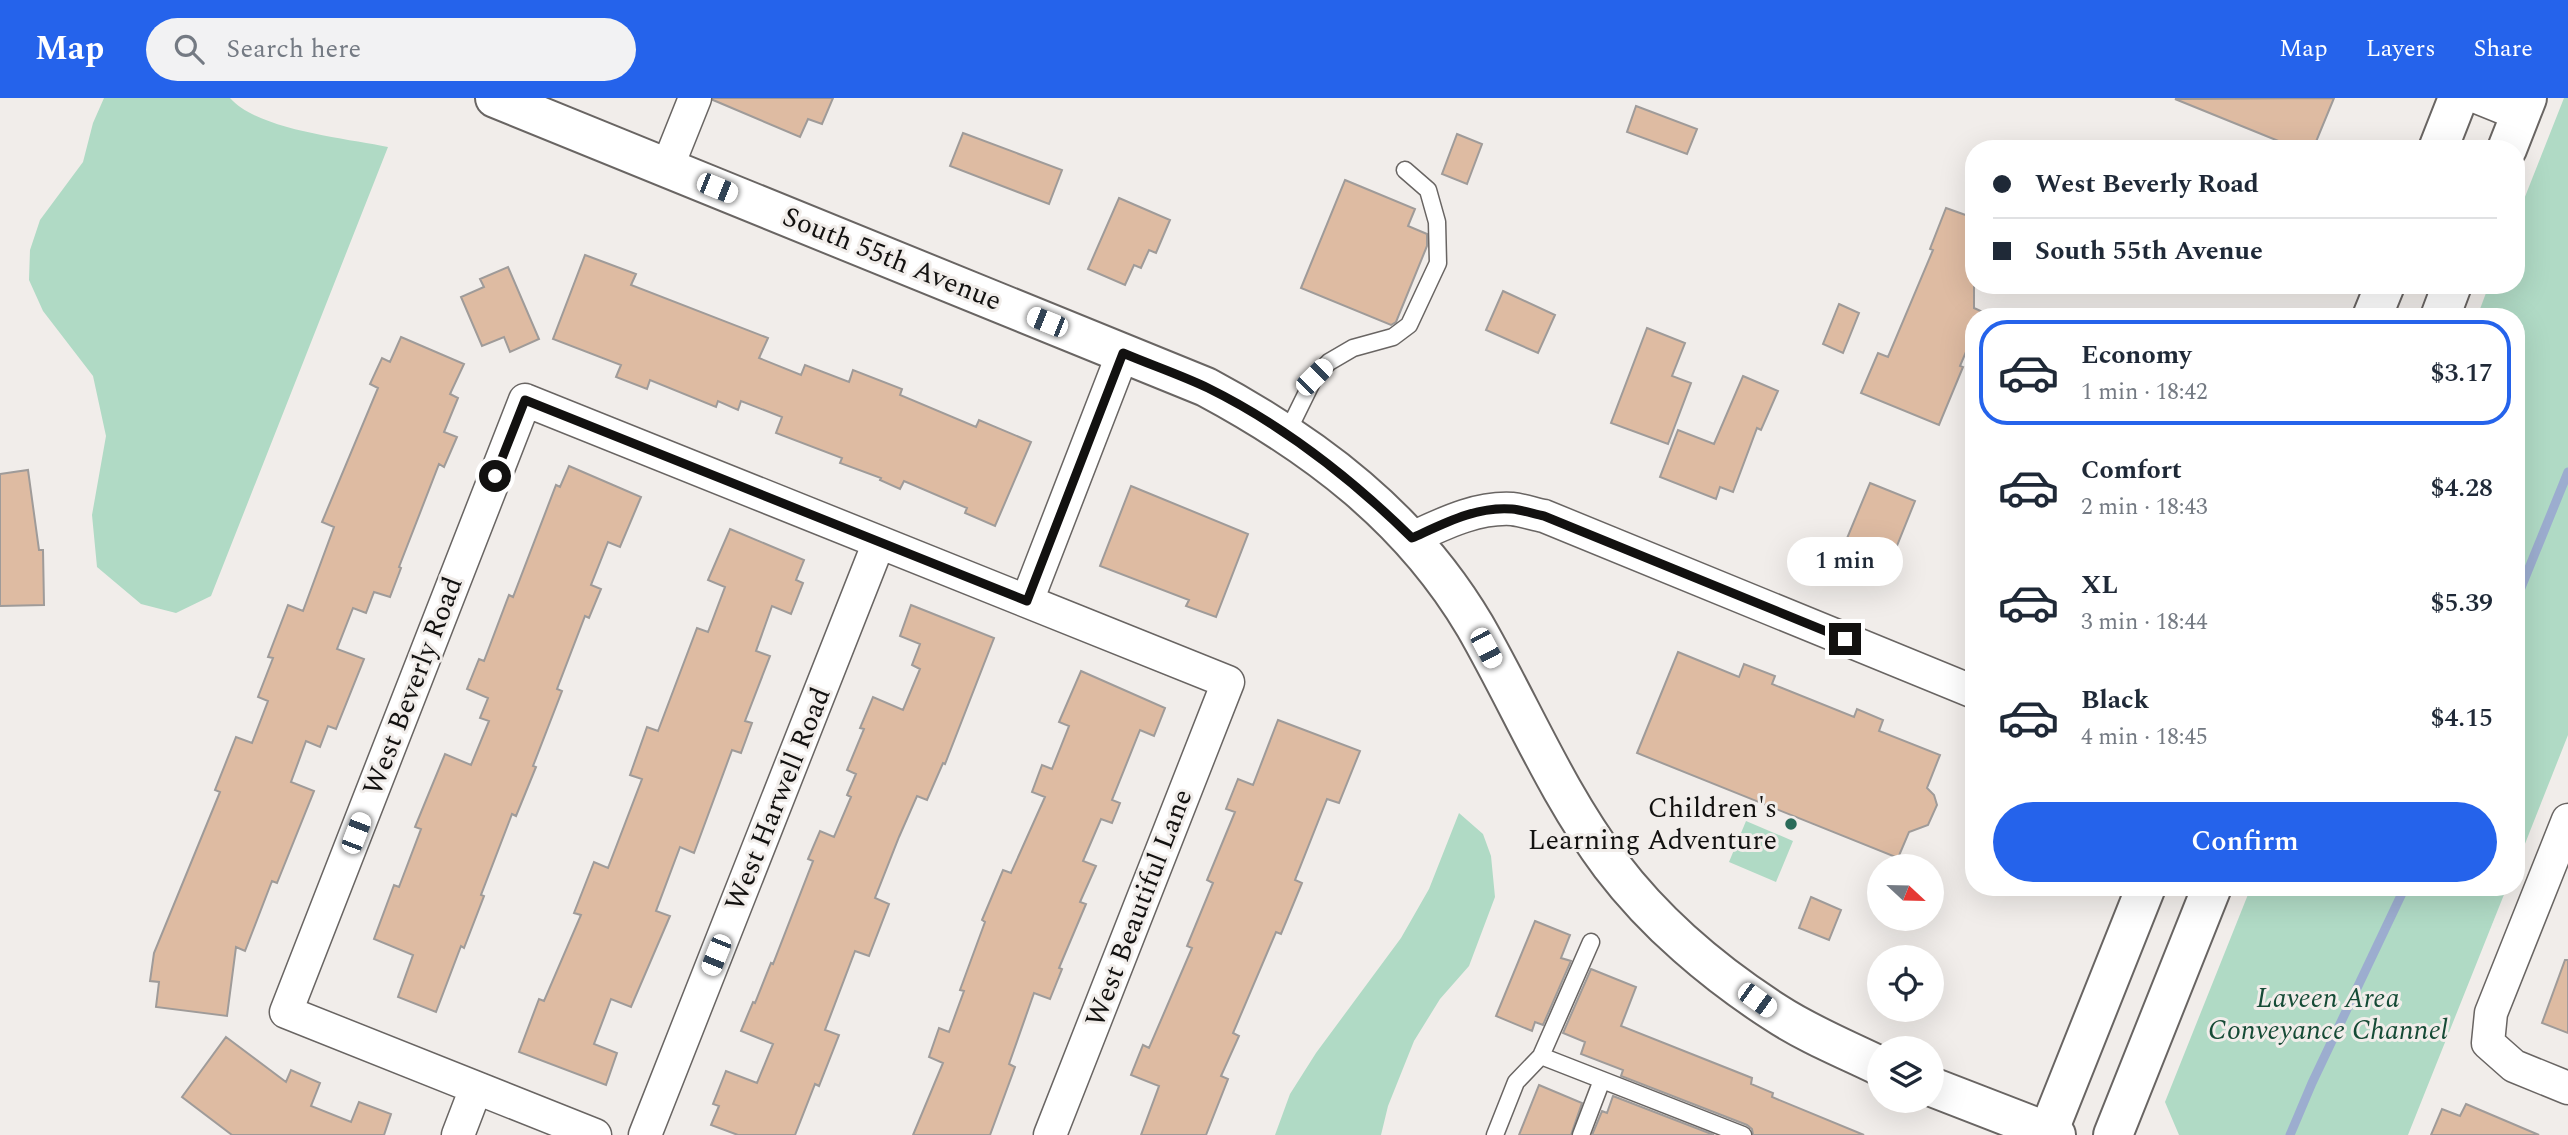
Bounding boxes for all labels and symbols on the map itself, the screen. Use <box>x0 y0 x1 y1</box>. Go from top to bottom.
car <box>694 170 741 206</box>
street label: South 55th Avenue <box>776 195 1008 323</box>
car <box>1024 304 1071 340</box>
car <box>1292 355 1337 399</box>
route start <box>479 460 511 492</box>
callout: 1 min <box>1787 538 1903 587</box>
street label: West Beverly Road <box>351 570 475 802</box>
route end <box>1829 623 1861 655</box>
car <box>1467 625 1506 671</box>
street label: West Harwell Road <box>714 681 842 917</box>
street label: West Beautiful Lane <box>1074 783 1204 1033</box>
place label: Children's Learning Adventure <box>1528 787 1777 862</box>
car <box>339 810 374 856</box>
marker: Children's Learning Adventure <box>1783 816 1799 832</box>
north arrow <box>1867 854 1944 931</box>
car <box>699 932 734 978</box>
park label: Laveen Area Conveyance Channel <box>2208 977 2448 1052</box>
car <box>1734 979 1781 1021</box>

